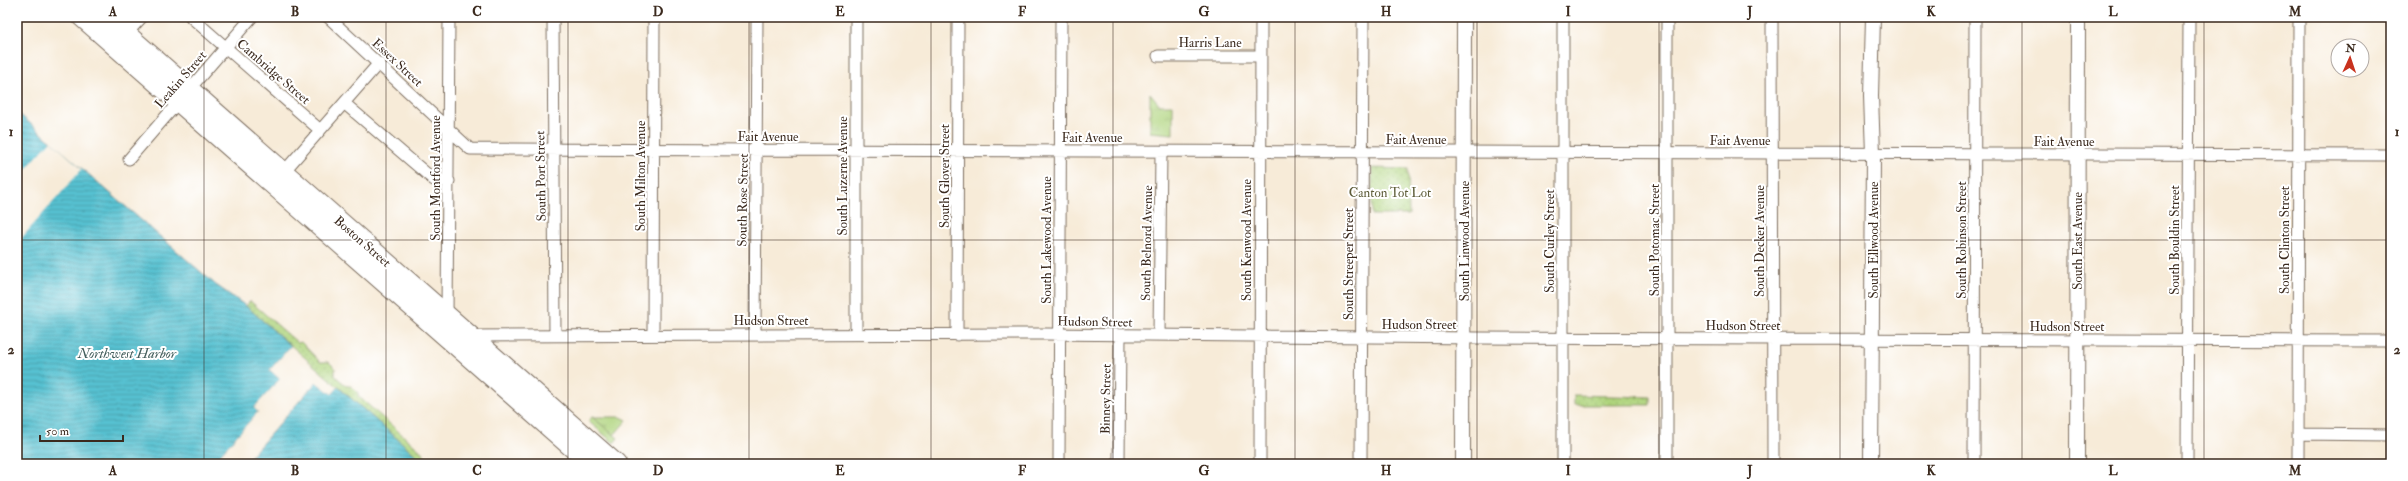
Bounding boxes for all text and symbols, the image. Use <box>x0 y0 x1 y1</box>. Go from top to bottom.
text: A <box>108 4 118 20</box>
text: B <box>291 4 299 20</box>
text: C <box>472 4 482 20</box>
text: D <box>653 4 664 20</box>
text: E <box>835 4 845 20</box>
text: F <box>1018 4 1027 20</box>
text: G <box>1199 4 1210 20</box>
text: H <box>1381 4 1392 20</box>
text: I <box>1565 4 1571 20</box>
text: J <box>1746 4 1753 21</box>
text: K <box>1926 4 1936 20</box>
text: L <box>2108 4 2118 20</box>
text: M <box>2288 4 2302 20</box>
street label: Essex Street <box>369 35 426 90</box>
street label: Harris Lane <box>1178 35 1242 51</box>
street label: Cambridge Street <box>233 36 313 108</box>
north arrow <box>2330 38 2370 78</box>
text: N <box>2344 42 2357 55</box>
street label: Leakin Street <box>152 48 210 112</box>
street label: South Montford Avenue <box>428 115 444 241</box>
street label: South Luzerne Avenue <box>835 116 851 236</box>
street label: South Milton Avenue <box>633 120 649 231</box>
text: 1 <box>9 124 14 140</box>
street label: South Glover Street <box>937 124 953 228</box>
text: 1 <box>2395 124 2400 140</box>
street label: Fait Avenue <box>737 129 799 145</box>
street label: Fait Avenue <box>1061 130 1123 146</box>
street label: South Port Street <box>532 131 550 221</box>
street label: Fait Avenue <box>1385 132 1447 148</box>
street label: Fait Avenue <box>1709 133 1771 149</box>
street label: Fait Avenue <box>2033 134 2095 150</box>
street label: South Rose Street <box>734 153 752 247</box>
street label: South Lakewood Avenue <box>1039 176 1055 304</box>
street label: South Kenwood Avenue <box>1239 178 1255 301</box>
street label: South Linwood Avenue <box>1457 180 1473 301</box>
street label: South Ellwood Avenue <box>1866 181 1882 299</box>
street label: South Robinson Street <box>1954 181 1970 299</box>
street label: South Belnord Avenue <box>1138 184 1156 301</box>
street label: South Potomac Street <box>1647 184 1663 296</box>
park label: Canton Tot Lot <box>1349 185 1431 201</box>
street label: South Decker Avenue <box>1752 185 1768 297</box>
street label: South Bouldin Street <box>2167 185 2183 295</box>
street label: South Clinton Street <box>2277 186 2293 294</box>
street label: South Curley Street <box>1542 189 1559 293</box>
street label: South East Avenue <box>2070 192 2086 290</box>
street label: South Streeper Street <box>1341 208 1358 320</box>
street label: Boston Street <box>331 213 394 271</box>
street label: Hudson Street <box>733 313 809 329</box>
street label: Hudson Street <box>1057 313 1133 331</box>
street label: Hudson Street <box>1381 317 1457 333</box>
street label: Hudson Street <box>1705 318 1781 334</box>
street label: Hudson Street <box>2029 319 2105 335</box>
text: 2 <box>8 342 15 358</box>
text: 2 <box>2394 342 2401 358</box>
water label: Northwest Harbor <box>77 345 177 362</box>
street label: Binney Street <box>1097 364 1116 434</box>
scale bar <box>40 417 123 443</box>
text: 50 m <box>46 424 70 439</box>
text: A <box>108 463 118 479</box>
text: B <box>291 463 299 479</box>
text: C <box>472 463 482 479</box>
text: D <box>653 463 664 479</box>
text: E <box>835 463 845 479</box>
text: F <box>1018 463 1027 479</box>
text: G <box>1199 463 1210 479</box>
text: H <box>1381 463 1392 479</box>
text: I <box>1565 463 1571 479</box>
text: J <box>1746 463 1753 480</box>
text: K <box>1926 463 1936 479</box>
text: L <box>2108 463 2118 479</box>
text: M <box>2288 463 2302 479</box>

